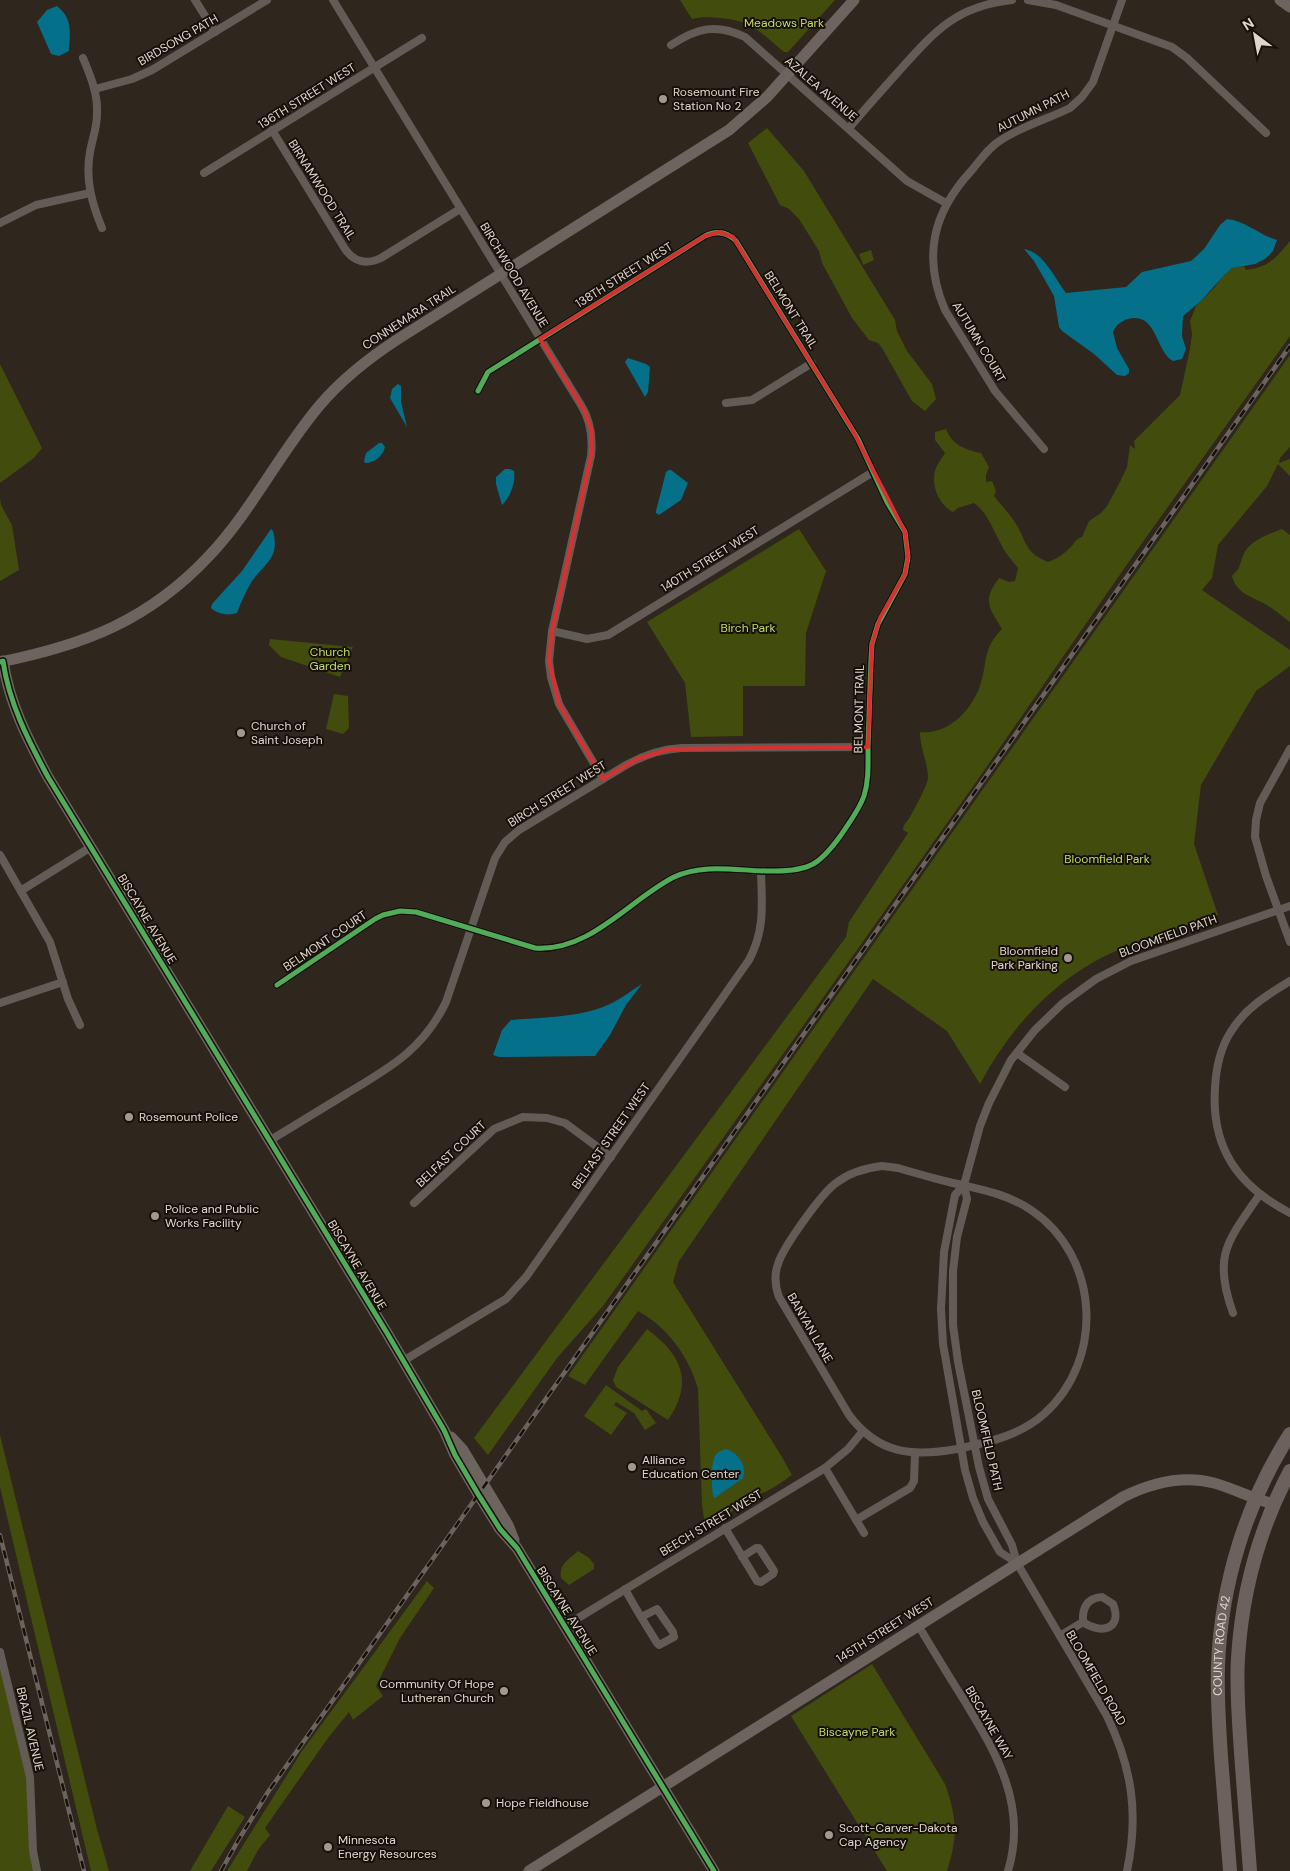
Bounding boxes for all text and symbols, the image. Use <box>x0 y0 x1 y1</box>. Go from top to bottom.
north arrow <box>1230 10 1280 60</box>
street label: BIRDSONG PATH <box>135 11 221 69</box>
text: N <box>1239 14 1257 34</box>
park label: Meadows Park <box>744 15 824 31</box>
street label: AZALEA AVENUE <box>781 53 861 125</box>
street label: 136TH STREET WEST <box>255 59 359 132</box>
place label: Rosemount Fire Station No 2 <box>673 84 760 114</box>
street label: AUTUMN PATH <box>994 86 1072 136</box>
marker: Rosemount Fire Station No 2 <box>657 93 669 105</box>
street label: BIRNAMWOOD TRAIL <box>285 137 359 243</box>
street label: BIRCHWOOD AVENUE <box>476 220 552 331</box>
street label: 138TH STREET WEST <box>572 238 676 311</box>
street label: BELMONT TRAIL <box>761 268 821 352</box>
street label: CONNEMARA TRAIL <box>359 281 459 353</box>
street label: AUTUMN COURT <box>949 299 1009 385</box>
street label: 140TH STREET WEST <box>658 522 762 596</box>
park label: Birch Park <box>721 620 776 636</box>
park label: Church Garden <box>309 644 351 674</box>
street label: BELMONT TRAIL <box>850 664 868 754</box>
place label: Church of Saint Joseph <box>251 718 323 748</box>
marker: Church of Saint Joseph <box>235 727 247 739</box>
street label: BIRCH STREET WEST <box>505 757 609 831</box>
park label: Bloomfield Park <box>1064 851 1150 867</box>
street label: BISCAYNE AVENUE <box>114 871 180 967</box>
street label: BELMONT COURT <box>280 907 370 975</box>
street label: BLOOMFIELD PATH <box>1117 911 1219 961</box>
place label: Bloomfield Park Parking <box>991 943 1058 973</box>
marker: Bloomfield Park Parking <box>1062 952 1074 964</box>
street label: BELFAST STREET WEST <box>568 1079 654 1192</box>
place label: Rosemount Police <box>139 1109 238 1125</box>
marker: Rosemount Police <box>123 1111 135 1123</box>
street label: BELFAST COURT <box>413 1117 490 1191</box>
place label: Police and Public Works Facility <box>165 1201 259 1231</box>
marker: Police and Public Works Facility <box>149 1210 161 1222</box>
street label: BISCAYNE AVENUE <box>324 1217 390 1313</box>
street label: BANYAN LANE <box>784 1290 837 1366</box>
street label: BLOOMFIELD PATH <box>968 1388 1006 1492</box>
place label: Alliance Education Center <box>642 1452 740 1482</box>
marker: Alliance Education Center <box>626 1461 638 1473</box>
street label: BEECH STREET WEST <box>657 1486 765 1560</box>
street label: BISCAYNE AVENUE <box>533 1563 601 1659</box>
street label: 145TH STREET WEST <box>833 1593 937 1667</box>
street label: COUNTY ROAD 42 <box>1210 1594 1234 1696</box>
street label: BLOOMFIELD ROAD <box>1062 1628 1130 1728</box>
place label: Community Of Hope Lutheran Church <box>380 1676 494 1706</box>
street label: BISCAYNE WAY <box>961 1683 1017 1763</box>
street label: BRAZIL AVENUE <box>13 1685 47 1773</box>
marker: Community Of Hope Lutheran Church <box>498 1685 510 1697</box>
park label: Biscayne Park <box>819 1724 895 1740</box>
place label: Hope Fieldhouse <box>496 1795 589 1811</box>
marker: Hope Fieldhouse <box>480 1797 492 1809</box>
place label: Scott-Carver-Dakota Cap Agency <box>839 1820 957 1850</box>
marker: Scott-Carver-Dakota Cap Agency <box>823 1829 835 1841</box>
place label: Minnesota Energy Resources <box>338 1832 437 1862</box>
marker: Minnesota Energy Resources <box>322 1841 334 1853</box>

